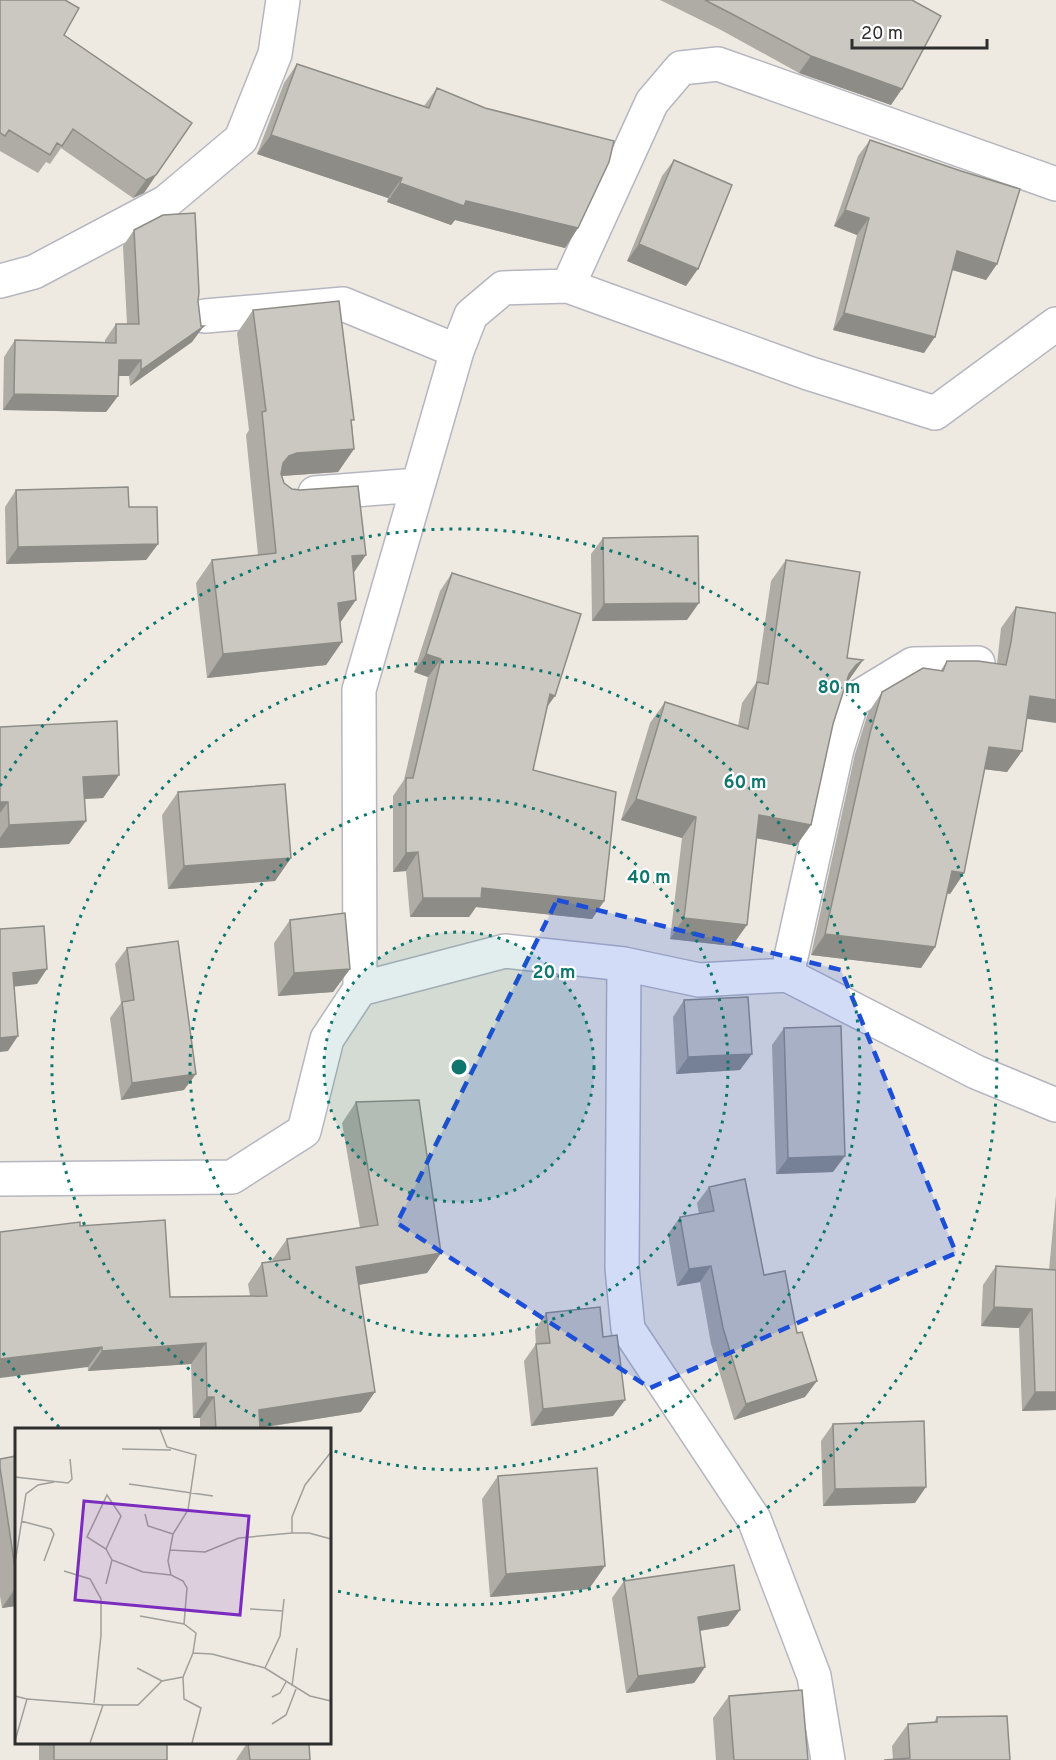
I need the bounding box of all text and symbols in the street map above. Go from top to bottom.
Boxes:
scale bar [852,12,987,50]
text: 20 m [861,23,903,46]
text: 80 m [817,677,861,700]
text: 60 m [723,772,767,795]
text: 40 m [627,867,671,890]
text: 20 m [532,962,576,985]
centre of rings [449,1057,469,1077]
inset map [15,1428,332,1745]

